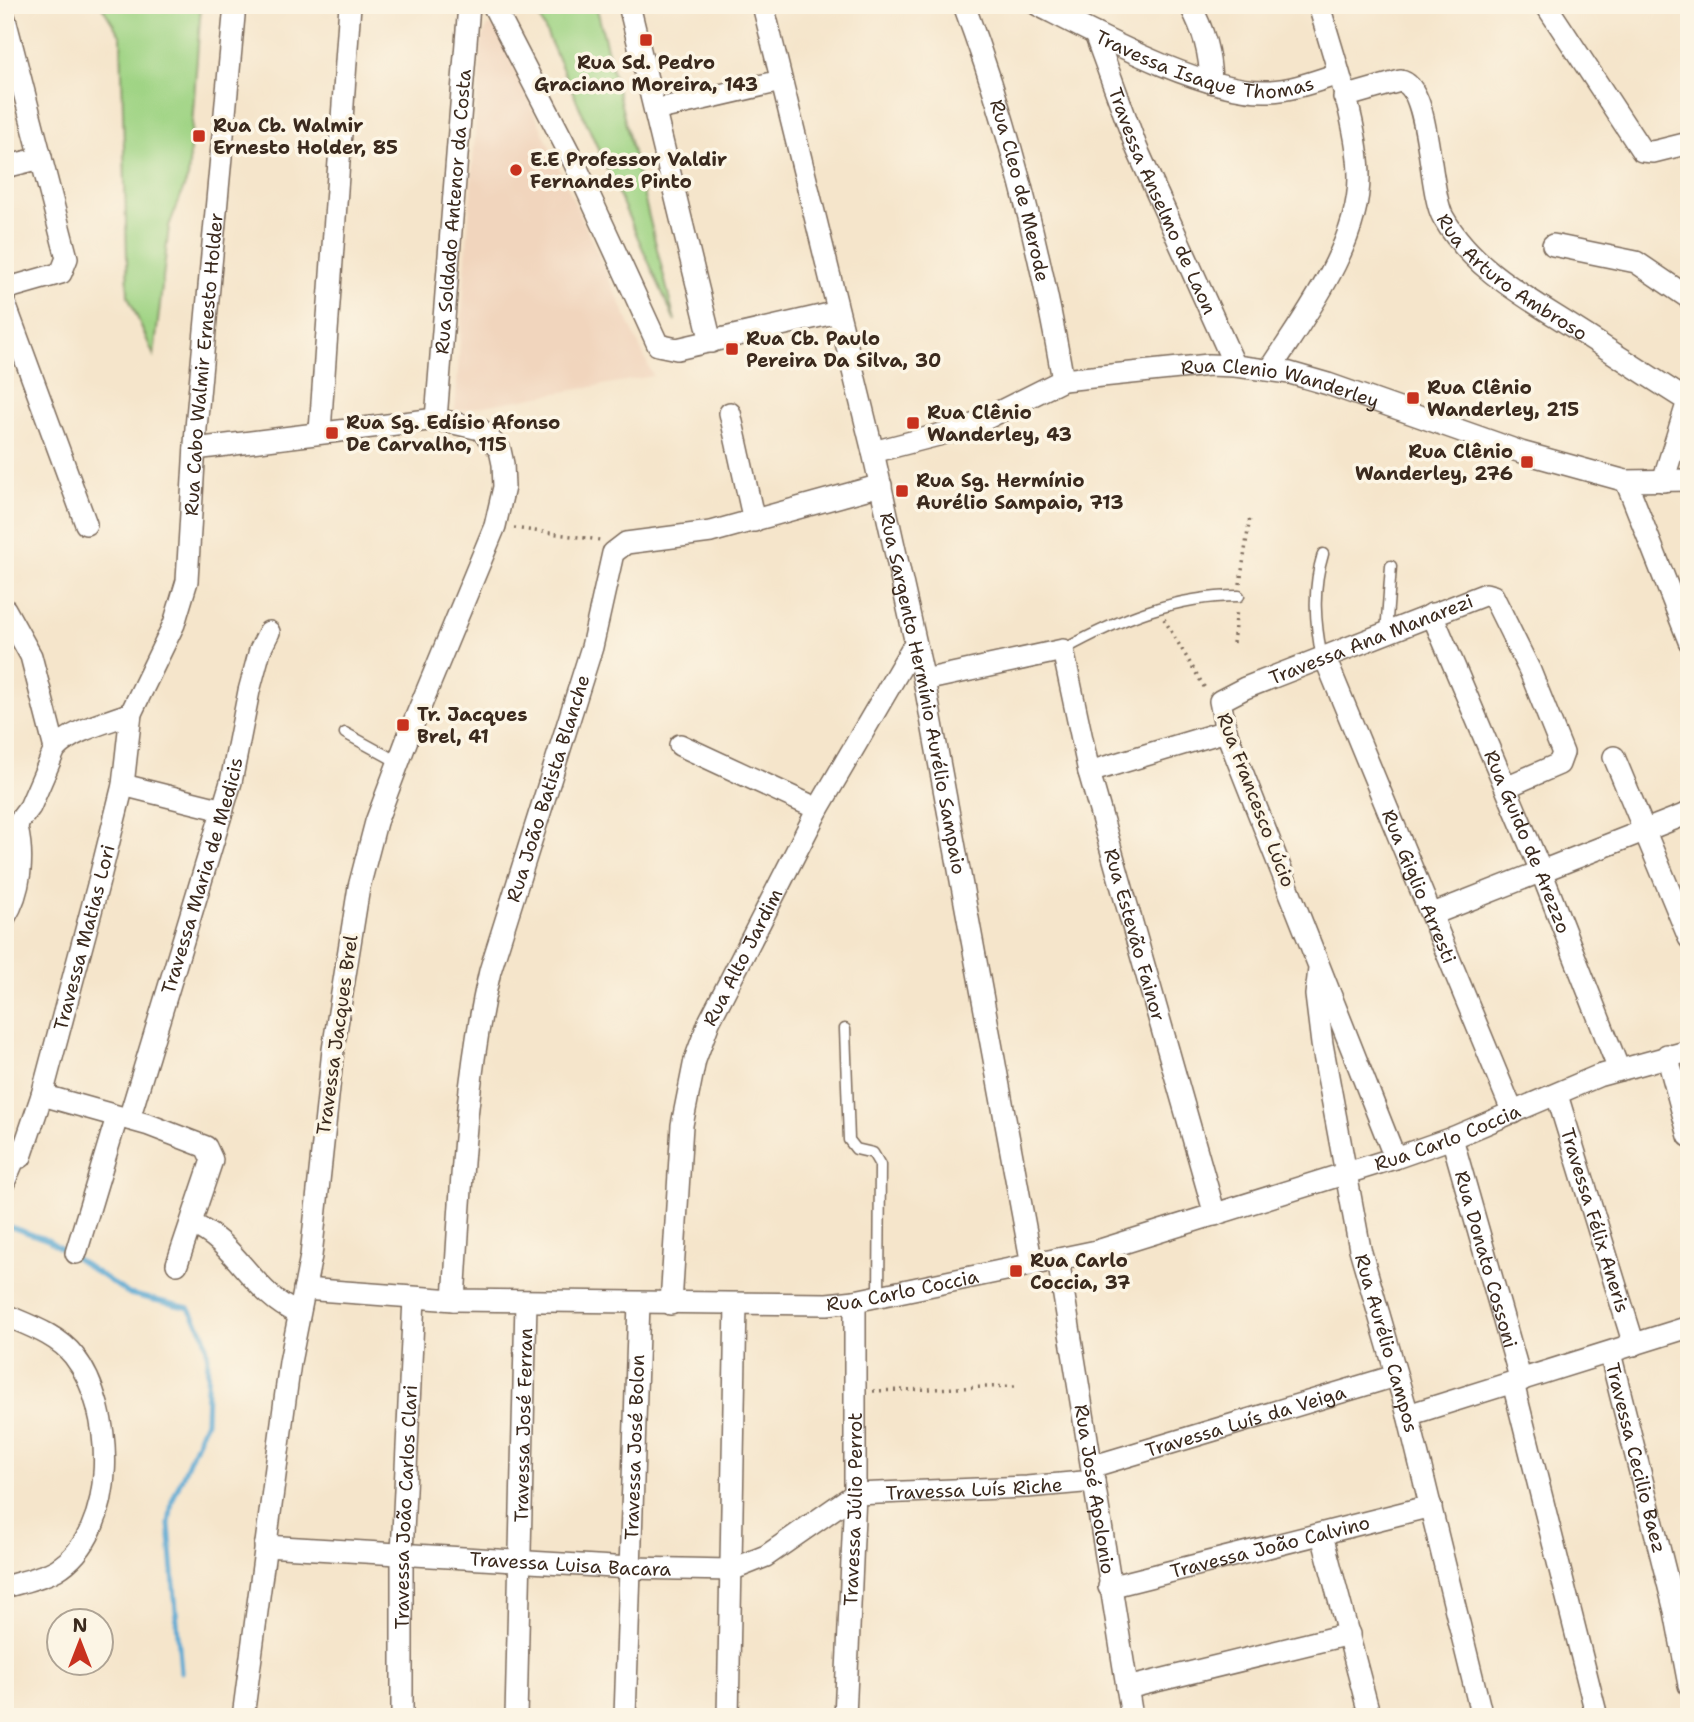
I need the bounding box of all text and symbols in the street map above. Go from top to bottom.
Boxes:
street label: Travessa Isaque Thomas [1091,24,1317,104]
marker: Rua Sd. Pedro Graciano Moreira, 143 [638,32,654,48]
place label: Rua Sd. Pedro Graciano Moreira, 143 [534,50,758,97]
street label: Rua Soldado Antenor da Costa [429,68,476,355]
street label: Travessa Anselmo de Laon [1103,84,1222,318]
street label: Rua Cleo de Merode [984,96,1056,284]
place label: Rua Cb. Walmir Ernesto Holder, 85 [213,113,398,160]
marker: Rua Cb. Walmir Ernesto Holder, 85 [191,128,207,144]
place label: E.E Professor Valdir Fernandes Pinto [530,147,727,194]
marker: E.E Professor Valdir Fernandes Pinto [508,162,524,178]
street label: Rua Arturo Ambroso [1431,209,1592,346]
street label: Rua Cabo Walmir Ernesto Holder [178,212,228,516]
place label: Rua Cb. Paulo Pereira Da Silva, 30 [746,326,941,373]
marker: Rua Cb. Paulo Pereira Da Silva, 30 [724,341,740,357]
street label: Rua Clenio Wanderley [1179,352,1382,414]
place label: Rua Clênio Wanderley, 215 [1427,375,1579,422]
marker: Rua Clênio Wanderley, 215 [1405,390,1421,406]
place label: Rua Clênio Wanderley, 43 [927,400,1072,447]
place label: Rua Sg. Edísio Afonso De Carvalho, 115 [346,410,560,457]
marker: Rua Clênio Wanderley, 43 [905,415,921,431]
marker: Rua Sg. Edísio Afonso De Carvalho, 115 [324,425,340,441]
place label: Rua Clênio Wanderley, 276 [1355,439,1513,486]
marker: Rua Clênio Wanderley, 276 [1519,454,1535,470]
place label: Rua Sg. Hermínio Aurélio Sampaio, 713 [916,468,1124,515]
marker: Rua Sg. Hermínio Aurélio Sampaio, 713 [894,483,910,499]
street label: Rua Sargento Hermínio Aurélio Sampaio [874,510,972,876]
street label: Travessa Ana Manarezi [1265,588,1476,690]
street label: Rua João Batista Blanche [500,671,595,905]
place label: Tr. Jacques Brel, 41 [417,702,527,749]
street label: Rua Francesco Lúcio [1211,709,1301,891]
marker: Tr. Jacques Brel, 41 [395,717,411,733]
street label: Rua Guido de Arezzo [1479,746,1577,937]
street label: Travessa Maria de Medicis [155,755,248,997]
street label: Rua Giglio Arresti [1376,806,1462,967]
street label: Travessa Matias Lori [47,842,120,1033]
street label: Rua Estevão Fainor [1099,845,1172,1024]
street label: Rua Alto Jardim [697,884,788,1030]
street label: Travessa Jacques Brel [311,933,363,1137]
street label: Rua Carlo Coccia [1371,1098,1524,1176]
street label: Travessa Félix Aneris [1555,1125,1636,1316]
street label: Rua Donato Cossoni [1449,1168,1523,1351]
place label: Rua Carlo Coccia, 37 [1030,1248,1130,1295]
street label: Rua Aurélio Campos [1350,1251,1424,1435]
street label: Rua Carlo Coccia [825,1263,981,1317]
marker: Rua Carlo Coccia, 37 [1008,1263,1024,1279]
street label: Travessa José Ferran [508,1328,538,1523]
street label: Travessa José Bolon [618,1354,650,1540]
street label: Travessa Cecilio Baez [1600,1360,1672,1555]
street label: Travessa Luís da Veiga [1142,1379,1349,1462]
street label: Travessa João Carlos Clari [390,1384,422,1629]
street label: Rua José Apolonio [1069,1402,1121,1576]
street label: Travessa Júlio Perrot [837,1412,868,1606]
street label: Travessa Luís Riche [885,1471,1063,1505]
street label: Travessa João Calvino [1168,1509,1372,1584]
street label: Travessa Luisa Bacara [469,1546,672,1581]
north arrow [46,1606,116,1676]
text: N [72,1613,88,1638]

